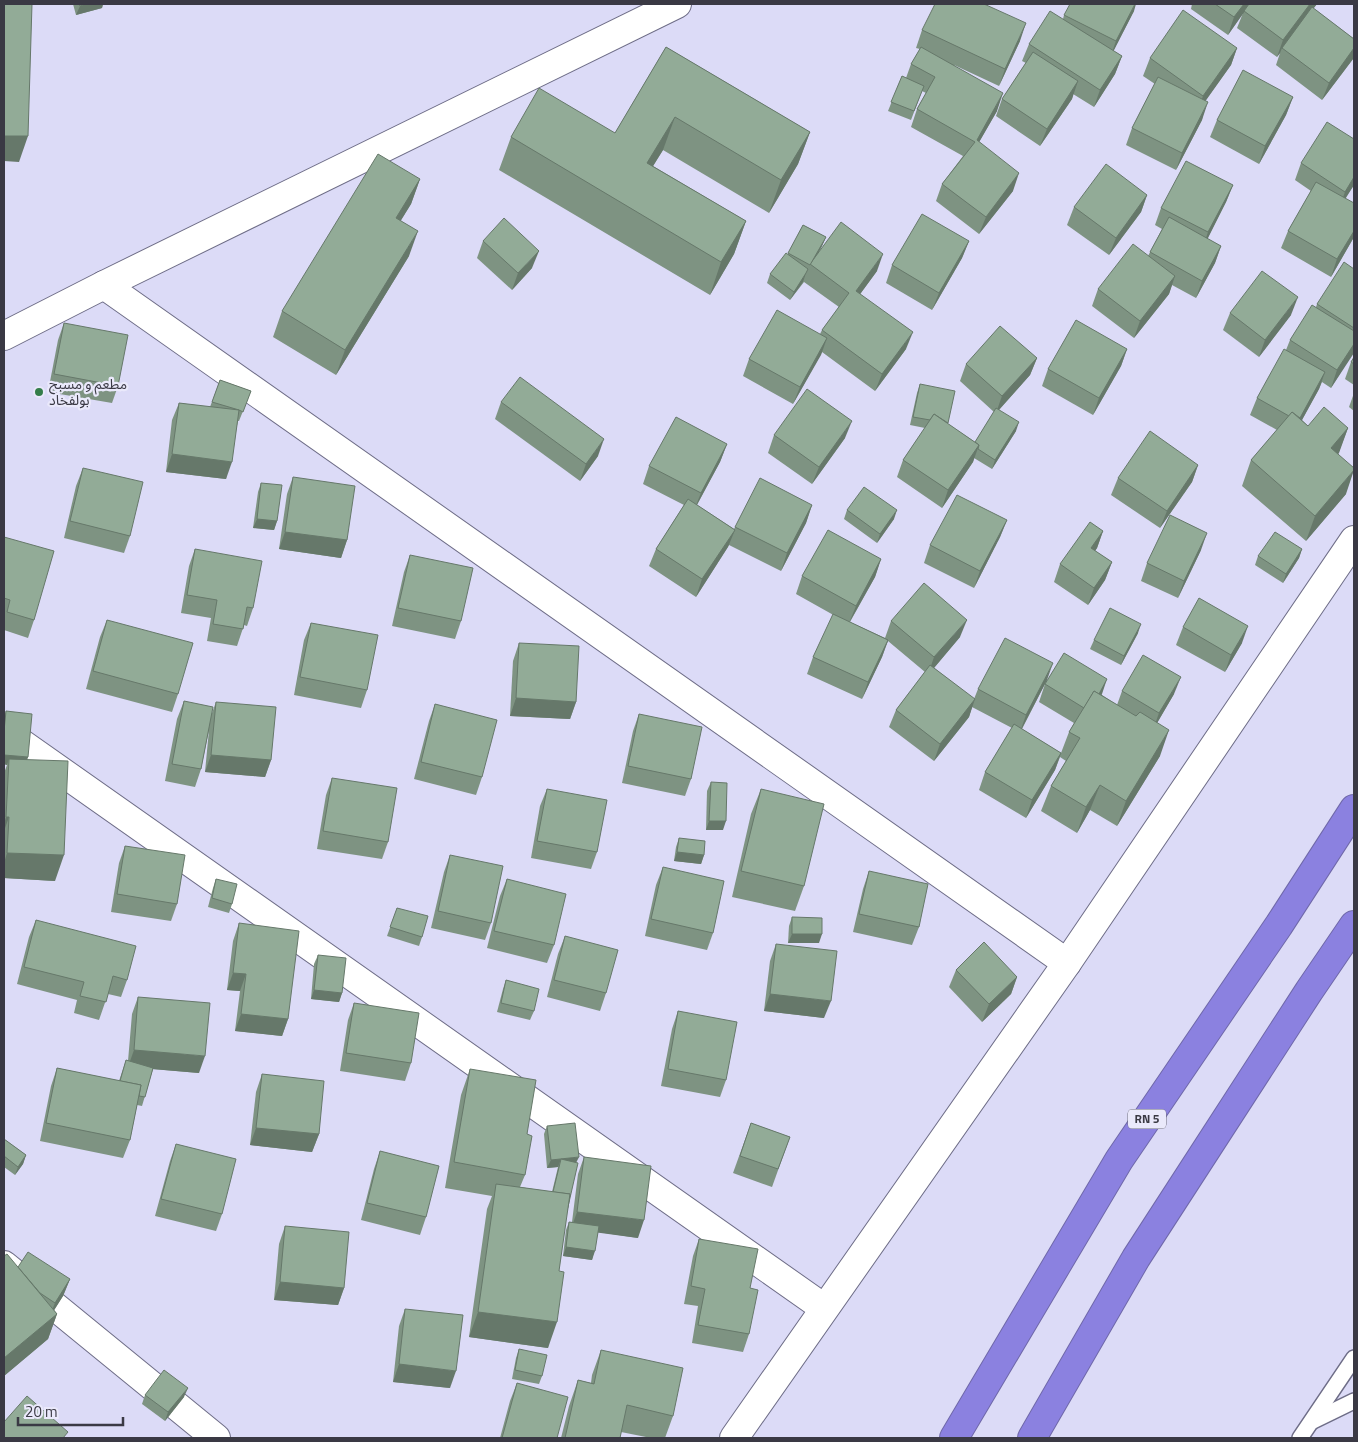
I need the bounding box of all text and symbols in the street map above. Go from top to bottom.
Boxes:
place label: مطعم و مسبح بولفخاد [49,373,127,410]
marker: مطعم و مسبح بولفخاد [33,386,45,398]
road number: RN 5 [1128,1110,1166,1128]
scale bar [18,1394,122,1426]
text: 20 m [25,1400,58,1423]

